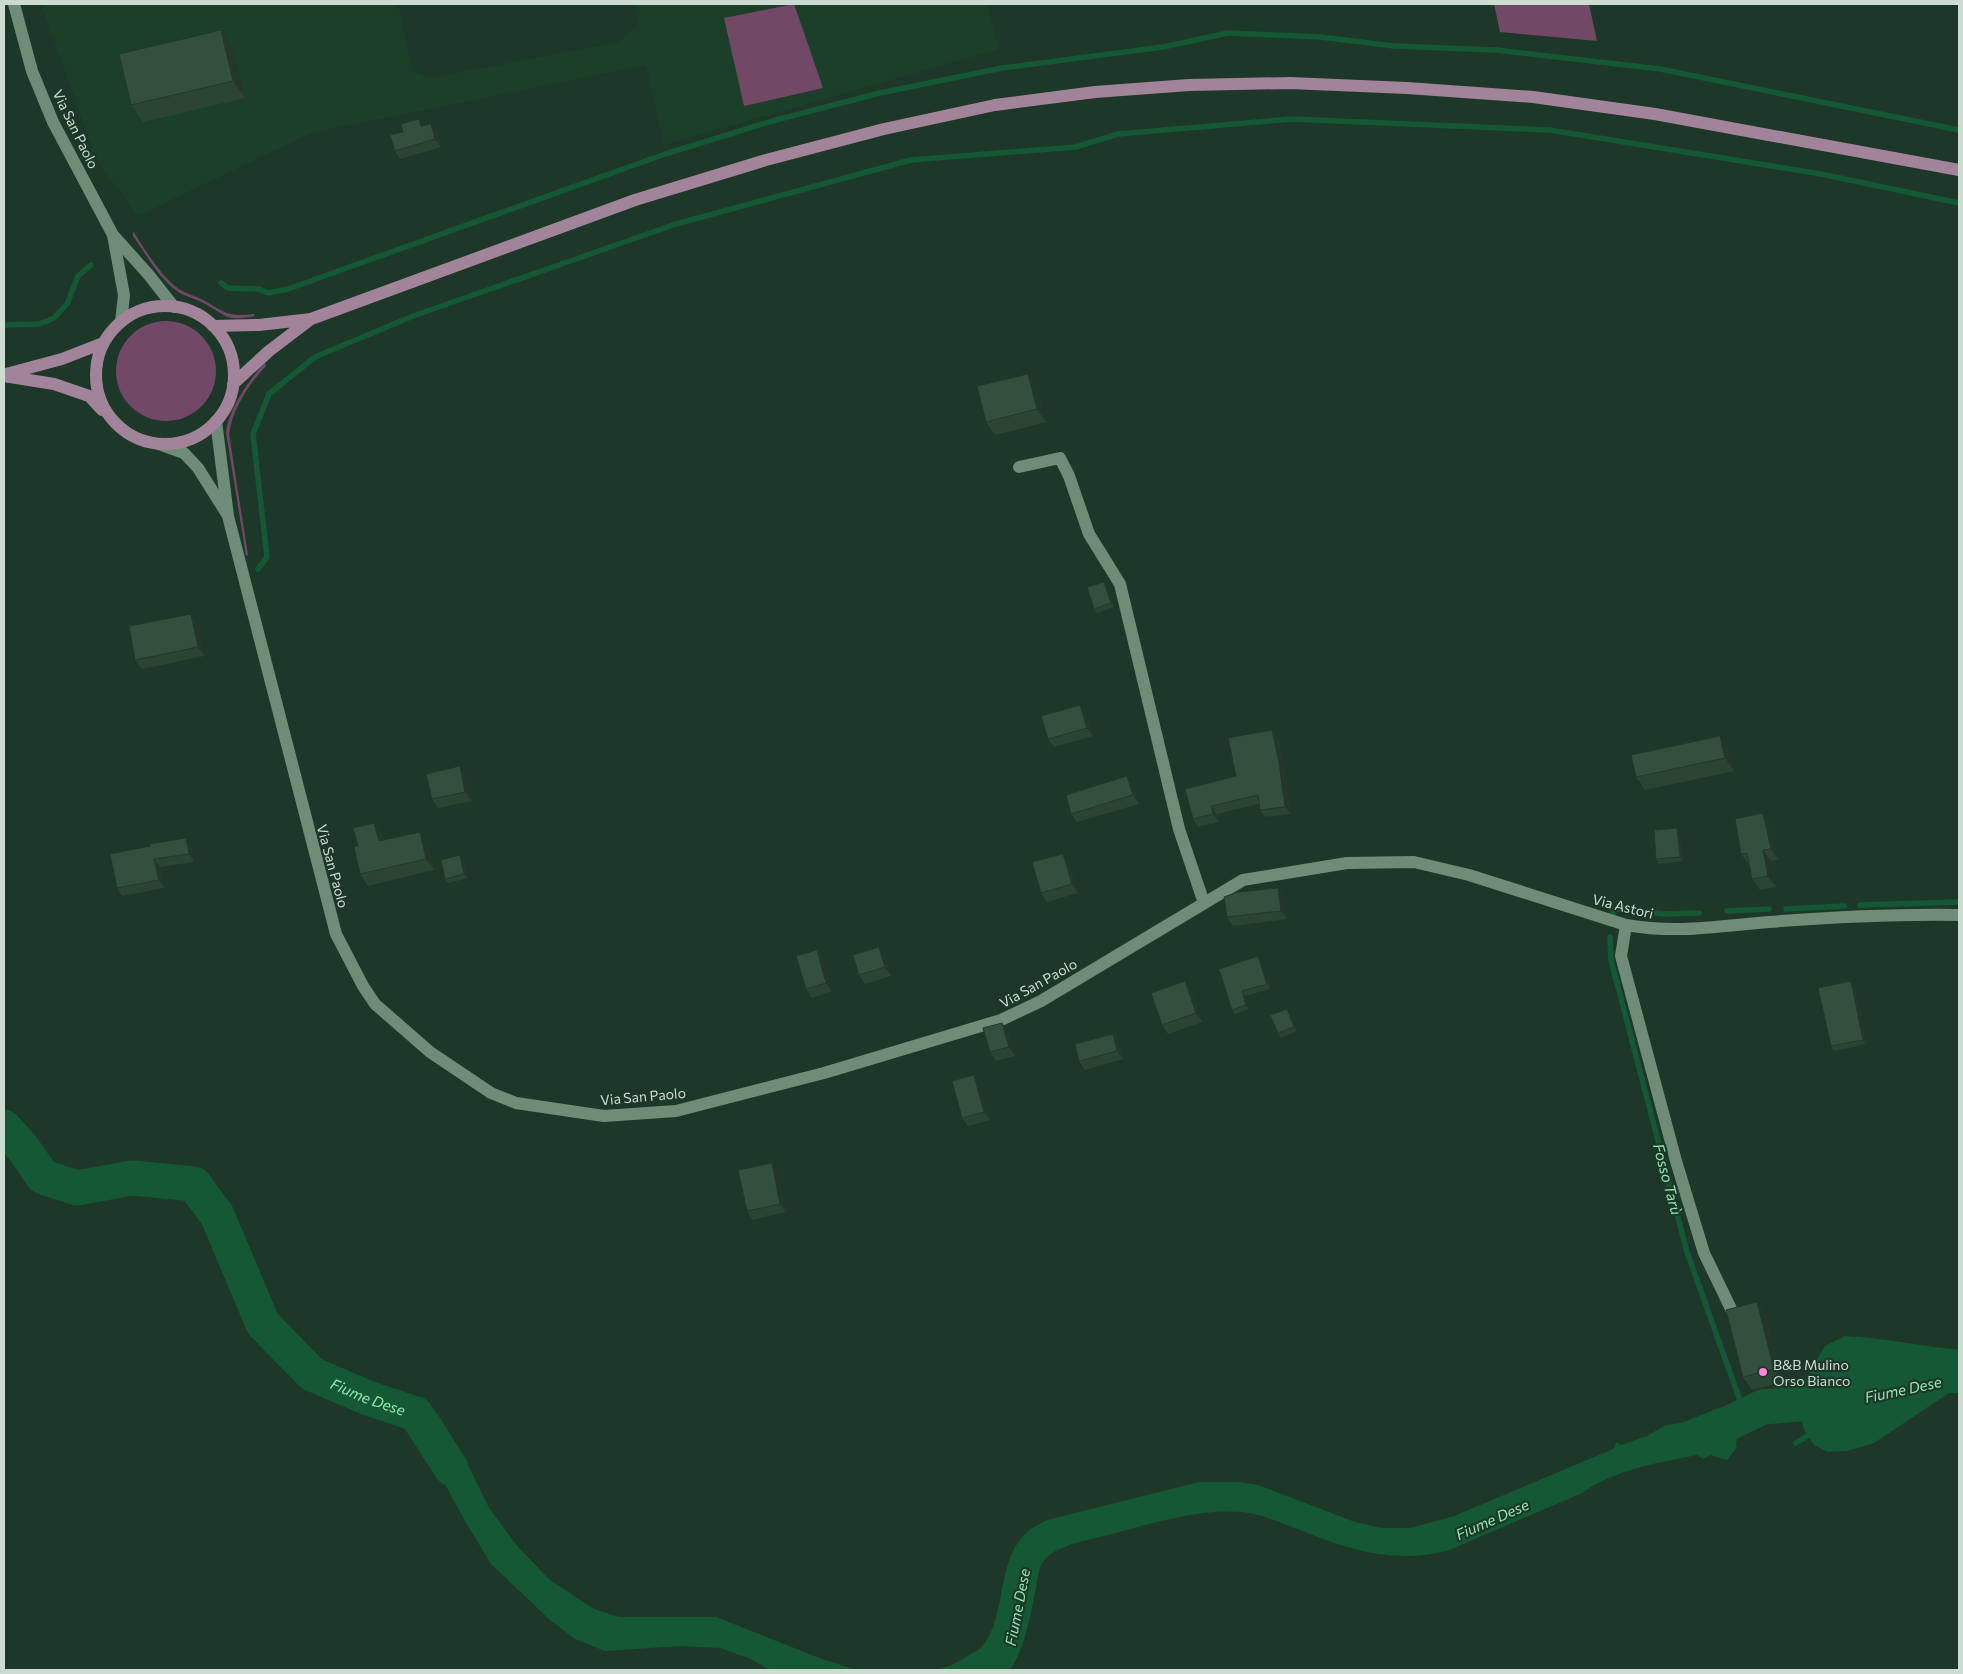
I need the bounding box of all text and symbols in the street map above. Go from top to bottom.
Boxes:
street label: Via San Paolo [50,87,102,171]
street label: Via San Paolo [314,822,352,910]
street label: Via Astori [1591,890,1655,922]
street label: Via San Paolo [996,955,1080,1011]
street label: Via San Paolo [600,1084,686,1108]
water label: Fosso Tarù [1650,1141,1686,1217]
place label: B&B Mulino Orso Bianco [1773,1356,1850,1389]
marker: B&B Mulino Orso Bianco [1757,1366,1769,1378]
water label: Fiume Dese [1863,1372,1943,1406]
water label: Fiume Dese [328,1374,408,1419]
water label: Fiume Dese [1453,1495,1532,1543]
water label: Fiume Dese [1001,1567,1033,1647]

